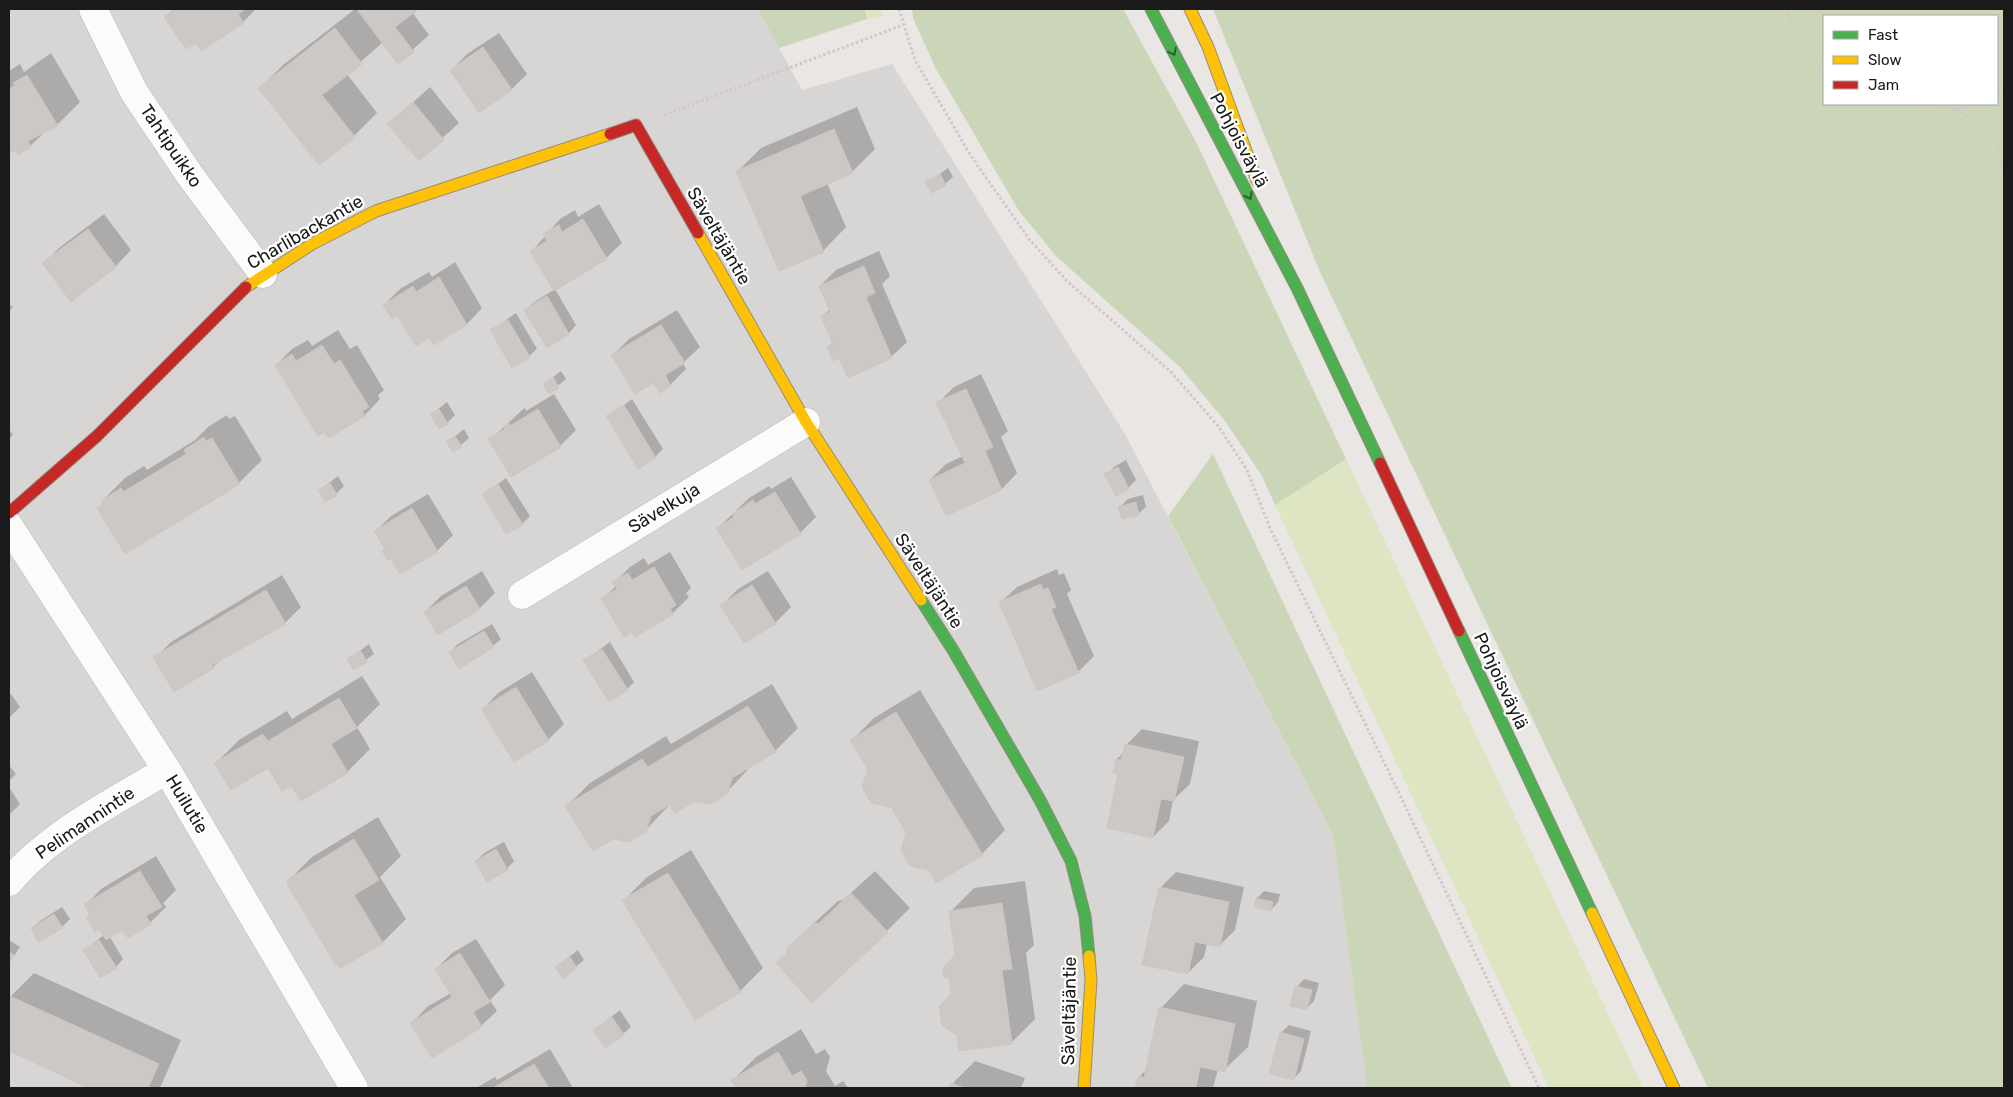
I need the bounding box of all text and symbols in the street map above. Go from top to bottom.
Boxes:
legend [1823,15,1998,105]
text: Fast [1868,26,1898,44]
one-way arrow [1167,47,1177,56]
text: Slow [1868,51,1901,69]
text: Jam [1868,76,1899,94]
street label: Pohjoisväylä [1205,89,1273,191]
street label: Tahtipuikko [135,100,207,192]
street label: Säveltäjäntie [682,183,756,289]
street label: Charlibackantie [243,190,367,274]
one-way arrow [1243,191,1253,200]
street label: Sävelkuja [624,478,704,538]
street label: Säveltäjäntie [890,529,968,633]
street label: Pohjoisväylä [1469,629,1533,733]
street label: Huilutie [161,771,213,837]
street label: Pelimannintie [31,782,139,864]
street label: Säveltäjäntie [1057,956,1081,1066]

